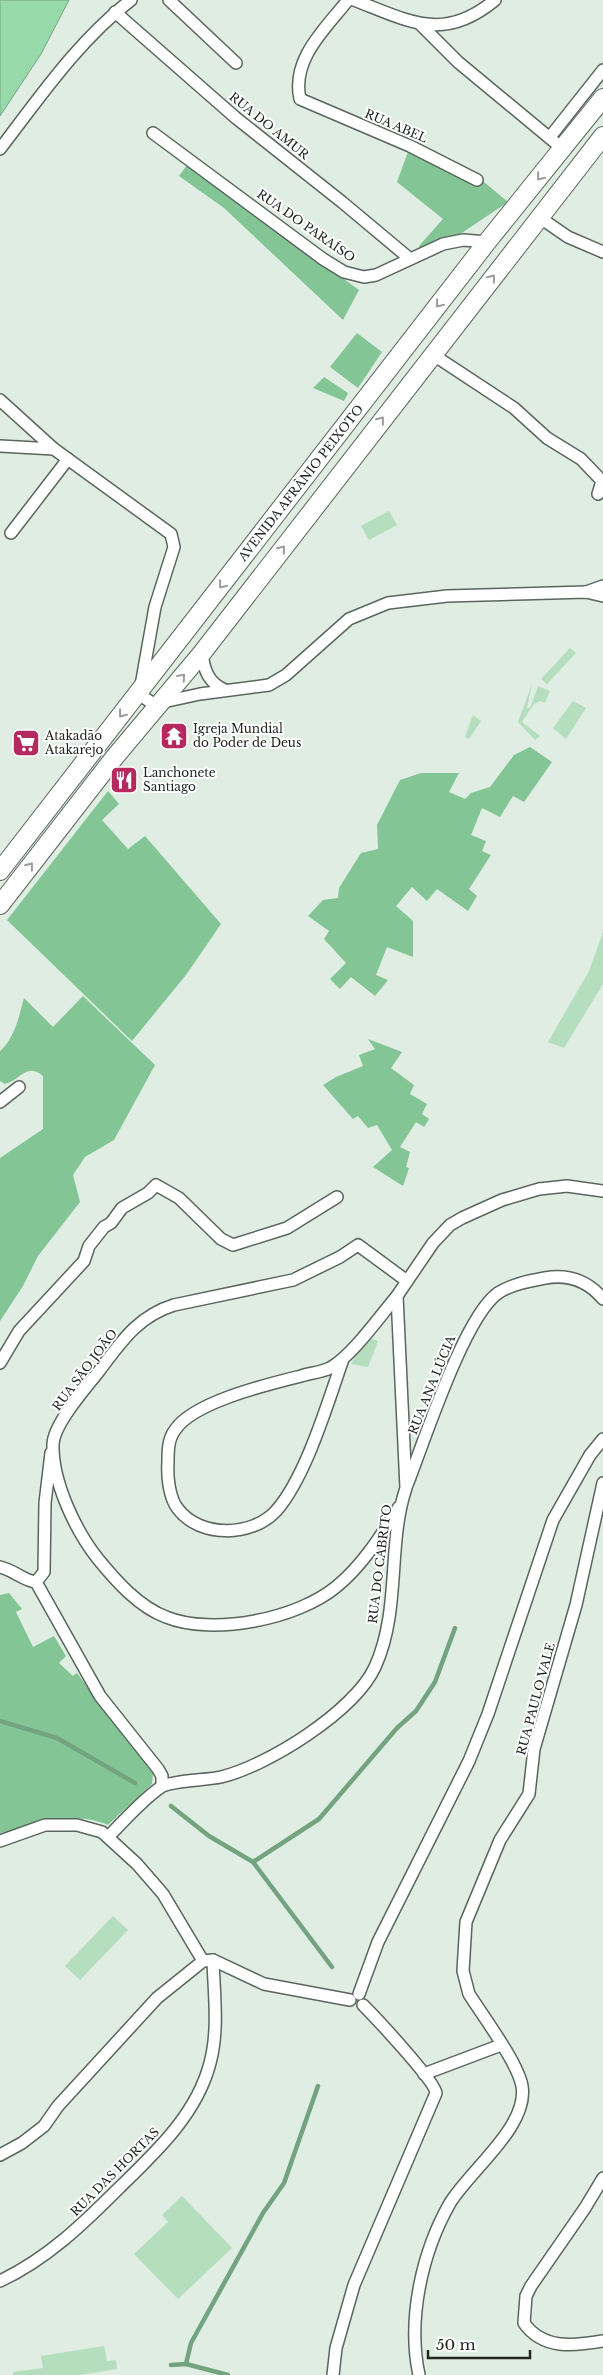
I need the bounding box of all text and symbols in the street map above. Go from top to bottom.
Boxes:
street label: RUA DO AMUR [226,89,313,163]
street label: RUA ABEL [363,106,430,146]
one-way arrow [538,171,546,180]
street label: RUA DO PARAÍSO [254,185,359,265]
one-way arrow [486,275,494,284]
one-way arrow [436,298,445,308]
street label: AVENIDA AFRÂNIO PEIXOTO [234,401,366,565]
one-way arrow [376,417,384,426]
one-way arrow [277,546,285,555]
one-way arrow [219,579,228,589]
one-way arrow [176,674,185,683]
one-way arrow [119,708,128,717]
temple icon: Igreja Mundial do Poder de Deus [159,721,189,751]
place label: Igreja Mundial do Poder de Deus [193,721,301,750]
supermarket icon: Atakadão Atakarejo [11,728,41,758]
place label: Atakadão Atakarejo [44,728,104,757]
restaurant icon: Lanchonete Santiago [109,765,139,795]
place label: Lanchonete Santiago [143,765,216,794]
one-way arrow [24,862,33,872]
street label: RUA SÃO JOÃO [49,1326,120,1414]
street label: RUA ANA LÚCIA [404,1332,459,1437]
street label: RUA DO CABRITO [365,1503,394,1624]
street label: RUA PAULO VALE [513,1641,558,1757]
street label: RUA DAS HORTAS [67,2124,162,2219]
scale bar [428,2328,530,2360]
text: 50 m [436,2335,476,2354]

